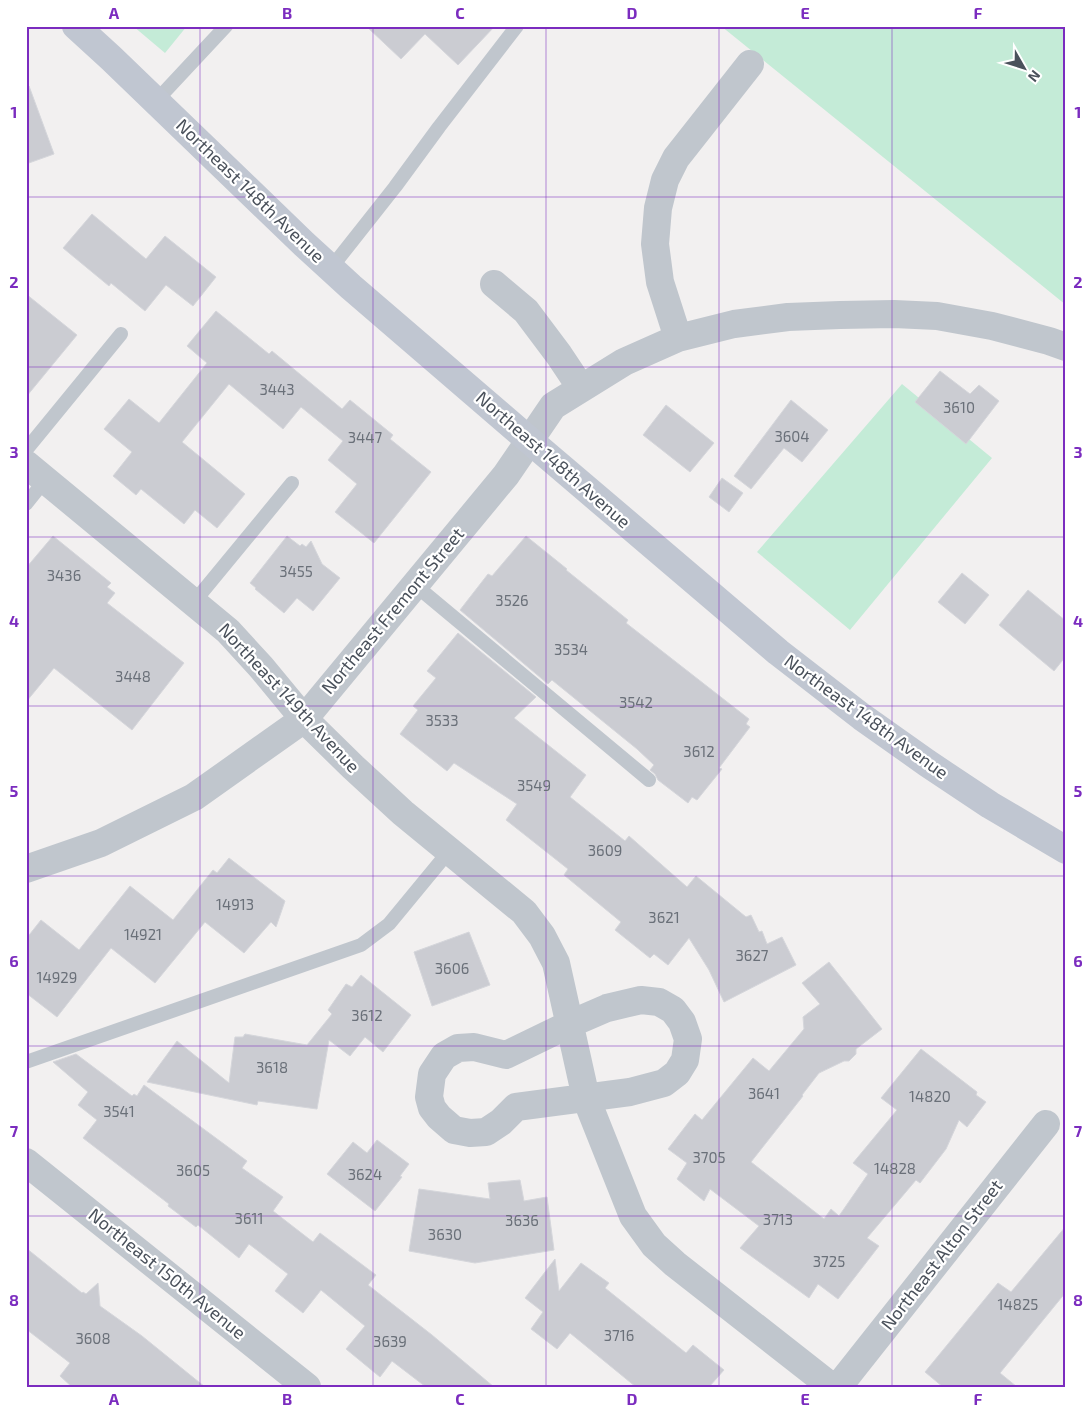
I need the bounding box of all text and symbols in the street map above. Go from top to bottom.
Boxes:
text: A [109,3,120,22]
text: B [282,3,292,22]
text: C [455,3,465,22]
text: D [627,3,638,22]
text: E [800,3,810,22]
text: F [974,3,983,22]
north arrow [1000,42,1050,92]
text: N [1025,67,1044,86]
text: 1 [11,102,17,121]
text: 1 [1075,102,1081,121]
street label: Northeast 148th Avenue [172,114,329,267]
text: 2 [9,272,19,291]
text: 2 [1073,272,1083,291]
house number: 3443 [259,380,295,398]
street label: Northeast 148th Avenue [472,386,635,532]
house number: 3610 [943,398,975,416]
house number: 3604 [774,427,810,445]
house number: 3447 [348,428,383,446]
text: 3 [9,442,19,461]
text: 3 [1073,442,1083,461]
street label: Northeast Fremont Street [316,523,468,698]
house number: 3455 [279,562,313,580]
house number: 3436 [47,566,81,584]
house number: 3526 [495,591,529,609]
text: 4 [9,611,19,630]
text: 4 [1073,611,1083,630]
street label: Northeast 149th Avenue [215,618,365,777]
house number: 3534 [554,640,588,658]
street label: Northeast 148th Avenue [780,649,953,783]
house number: 3448 [115,667,151,685]
house number: 3542 [619,693,653,711]
house number: 3533 [425,711,459,729]
house number: 3612 [683,742,715,760]
house number: 3549 [517,776,551,794]
text: 5 [10,781,19,800]
text: 5 [1074,781,1083,800]
house number: 3609 [588,841,622,859]
house number: 14913 [216,895,254,913]
house number: 3621 [648,908,680,926]
house number: 14921 [124,925,162,943]
house number: 3627 [735,946,769,964]
text: 6 [9,951,19,970]
text: 6 [1073,951,1083,970]
house number: 3606 [435,959,469,977]
house number: 14929 [37,968,77,986]
house number: 3612 [351,1006,383,1024]
house number: 3618 [256,1058,288,1076]
house number: 3641 [748,1084,780,1102]
house number: 14820 [909,1087,951,1105]
house number: 3541 [103,1102,135,1120]
text: 7 [10,1121,19,1140]
text: 7 [1074,1121,1083,1140]
house number: 3705 [692,1148,726,1166]
house number: 14828 [874,1159,916,1177]
house number: 3605 [176,1161,210,1179]
house number: 3624 [348,1165,382,1183]
street label: Northeast Alton Street [876,1175,1007,1334]
street label: Northeast 150th Avenue [85,1203,251,1343]
house number: 3611 [235,1209,263,1227]
house number: 3713 [763,1210,793,1228]
house number: 3636 [505,1211,539,1229]
house number: 3630 [428,1225,462,1243]
house number: 3725 [813,1252,845,1270]
text: 8 [9,1290,19,1309]
text: 8 [1073,1290,1083,1309]
house number: 14825 [998,1295,1038,1313]
house number: 3716 [604,1326,634,1344]
house number: 3608 [75,1329,111,1347]
house number: 3639 [373,1332,407,1350]
text: A [109,1389,120,1408]
text: B [282,1389,292,1408]
text: C [455,1389,465,1408]
text: D [627,1389,638,1408]
text: E [800,1389,810,1408]
text: F [974,1389,983,1408]

